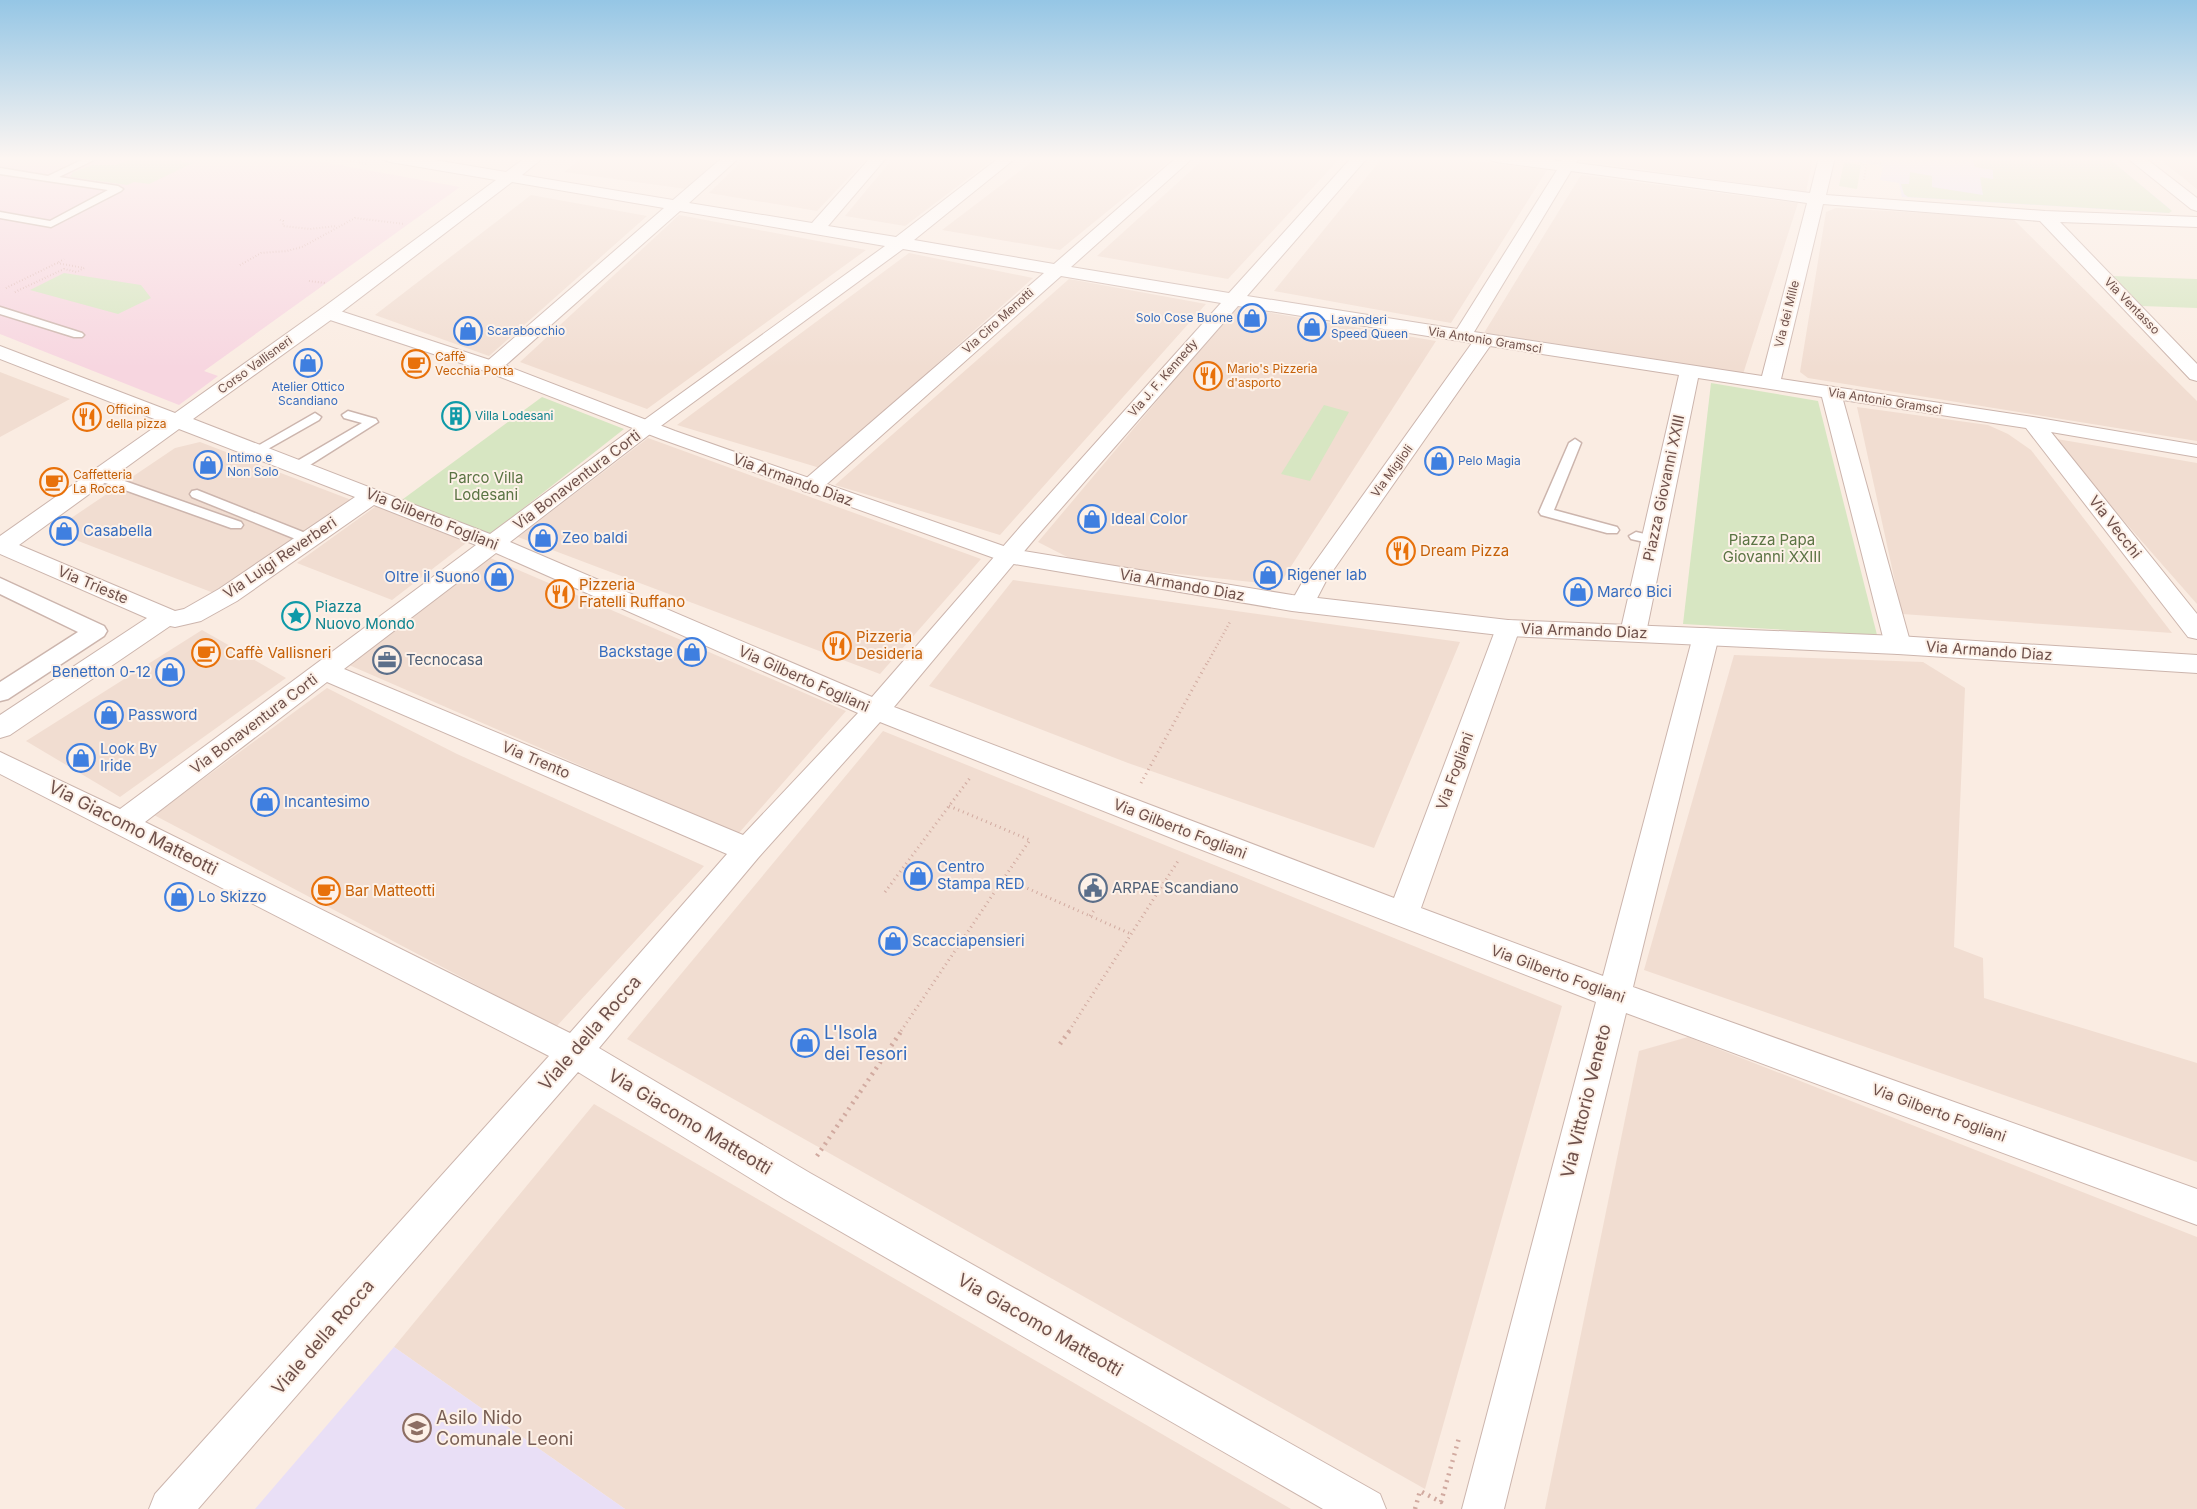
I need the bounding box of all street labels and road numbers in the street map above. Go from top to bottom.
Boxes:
street label: Via Ventasso [2101,274,2163,337]
street label: Via dei Mille [1771,279,1802,349]
street label: Via Ciro Menotti [959,285,1036,356]
street label: Via Antonio Gramsci [1427,323,1543,356]
street label: Corso Vallisneri [214,332,295,397]
street label: Via J. F. Kennedy [1125,336,1201,420]
street label: Via Antonio Gramsci [1827,384,1943,417]
street label: Piazza Giovanni XXIII [1639,413,1688,563]
street label: Via Bonaventura Corti [509,425,644,534]
street label: Via Miglioli [1368,441,1416,500]
street label: Via Armando Diaz [730,449,856,510]
street label: Via Gilberto Fogliani [363,483,501,554]
street label: Via Vecchi [2085,491,2146,562]
street label: Via Luigi Reverberi [219,513,340,603]
street label: Via Trieste [55,561,131,608]
street label: Via Armando Diaz [1118,564,1246,605]
street label: Via Armando Diaz [1520,619,1648,642]
street label: Via Armando Diaz [1925,637,2053,664]
street label: Via Gilberto Fogliani [736,641,873,716]
street label: Via Bonaventura Corti [186,669,321,778]
street label: Via Fogliani [1432,729,1477,812]
street label: Via Trento [499,737,573,782]
street label: Via Giacomo Matteotti [45,776,221,879]
street label: Via Gilberto Fogliani [1111,794,1250,863]
street label: Via Gilberto Fogliani [1488,940,1628,1007]
street label: Viale della Rocca [534,971,645,1094]
street label: Via Vittorio Veneto [1556,1022,1615,1180]
street label: Via Giacomo Matteotti [605,1064,776,1179]
street label: Via Gilberto Fogliani [1869,1079,2009,1146]
street label: Via Giacomo Matteotti [954,1269,1127,1380]
street label: Viale della Rocca [267,1275,378,1398]

